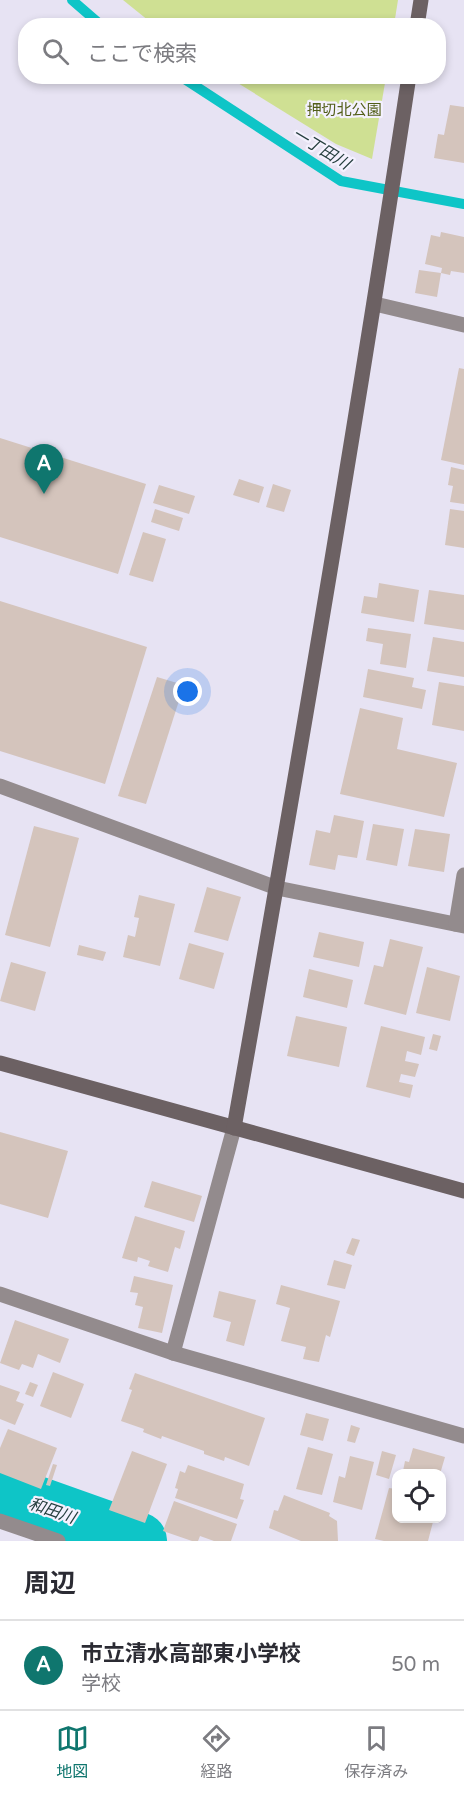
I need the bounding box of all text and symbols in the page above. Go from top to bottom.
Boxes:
search box [18,18,446,84]
icon: search [39,35,72,68]
text: ここで検索 [87,41,197,67]
park label: 押切北公園 [306,101,382,119]
water label: 一丁田川 [288,124,355,175]
pin: A [24,444,63,494]
your location [173,677,202,706]
map controls [392,1469,446,1523]
button: locate [392,1469,446,1523]
water label: 和田川 [26,1494,80,1529]
text: 周辺 [24,1568,76,1599]
text: 市立清水高部東小学校 [81,1641,301,1667]
text: A [36,1653,51,1677]
text: 50 m [391,1653,440,1677]
text: 学校 [81,1672,121,1696]
tab: 地図 [56,1722,89,1782]
tab: 経路 [200,1722,233,1782]
tab: 保存済み [344,1722,408,1782]

